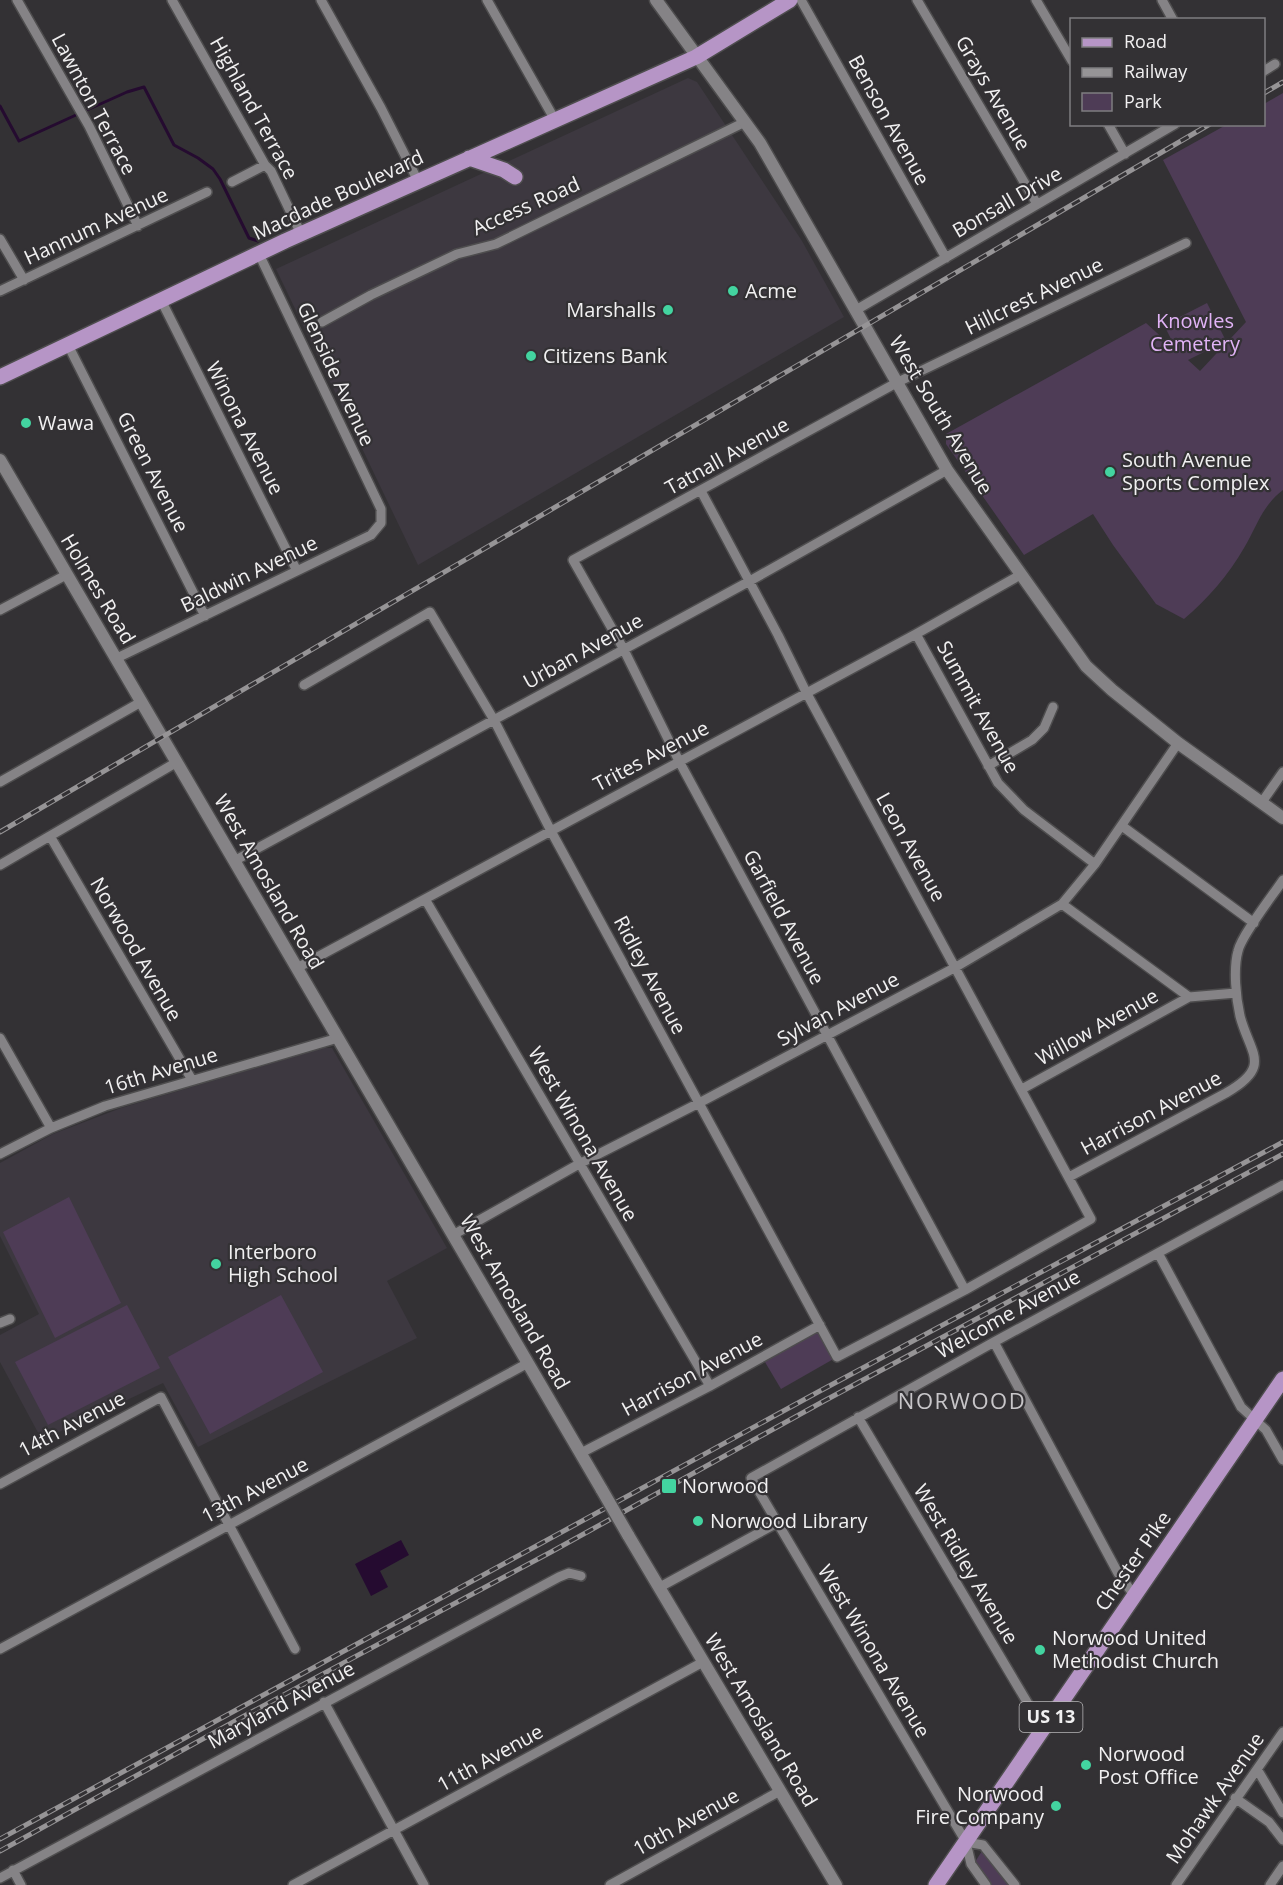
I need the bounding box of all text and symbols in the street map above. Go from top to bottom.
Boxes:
legend [1070,18,1265,126]
street label: Lawnton Terrace [46,28,143,179]
text: Road [1124,29,1167,53]
street label: Grays Avenue [950,30,1037,155]
street label: Highland Terrace [204,32,305,184]
street label: Benson Avenue [842,50,936,190]
text: Railway [1124,59,1188,83]
text: Park [1124,89,1162,113]
street label: Macdade Boulevard [248,143,428,246]
street label: Bonsall Drive [947,159,1066,244]
street label: Access Road [468,170,584,241]
street label: Hannum Avenue [19,180,172,271]
street label: Hillcrest Avenue [960,250,1107,341]
place label: Acme [745,277,797,304]
marker: Acme [726,284,740,298]
place label: Marshalls [566,296,656,323]
street label: Glenside Avenue [291,297,382,450]
marker: Marshalls [661,303,675,317]
park label: Knowles Cemetery [1150,307,1241,357]
street label: West South Avenue [883,330,1000,499]
place label: Citizens Bank [543,342,668,369]
marker: Citizens Bank [524,349,538,363]
street label: Winona Avenue [200,357,291,499]
street label: Green Avenue [111,407,195,537]
place label: Wawa [38,409,94,436]
street label: Tatnall Avenue [660,410,793,501]
marker: Wawa [19,416,33,430]
place label: South Avenue Sports Complex [1122,446,1270,496]
marker: South Avenue Sports Complex [1103,465,1117,479]
street label: Holmes Road [55,529,142,649]
street label: Baldwin Avenue [176,529,322,618]
street label: Urban Avenue [518,606,648,695]
street label: Summit Avenue [931,636,1026,778]
street label: Trites Avenue [588,714,713,797]
street label: Leon Avenue [870,787,953,906]
street label: West Amosland Road [208,789,331,974]
street label: Garfield Avenue [738,845,831,989]
street label: Norwood Avenue [84,872,189,1026]
street label: Ridley Avenue [608,911,693,1039]
street label: Sylvan Avenue [772,965,903,1052]
street label: Willow Avenue [1031,982,1163,1071]
street label: 16th Avenue [101,1040,221,1101]
street label: West Winona Avenue [522,1041,645,1226]
street label: Harrison Avenue [1076,1064,1226,1161]
street label: West Amosland Road [454,1209,577,1394]
place label: Interboro High School [228,1238,338,1288]
marker: Interboro High School [209,1257,223,1271]
street label: Welcome Avenue [931,1263,1085,1364]
street label: Harrison Avenue [617,1325,767,1422]
street label: 14th Avenue [14,1384,130,1463]
district label: NORWOOD [898,1385,1026,1415]
street label: 13th Avenue [197,1450,313,1529]
place label: Norwood [682,1472,769,1499]
marker: Norwood [660,1477,678,1495]
street label: West Ridley Avenue [908,1479,1025,1649]
street label: Chester Pike [1088,1505,1177,1616]
place label: Norwood Library [710,1507,868,1534]
marker: Norwood Library [691,1514,705,1528]
street label: West Winona Avenue [812,1559,937,1742]
place label: Norwood United Methodist Church [1052,1624,1219,1674]
street label: West Amosland Road [699,1628,824,1812]
marker: Norwood United Methodist Church [1033,1643,1047,1657]
street label: Maryland Avenue [203,1654,359,1755]
road number: US 13 [1020,1702,1082,1732]
street label: 11th Avenue [432,1717,548,1798]
street label: Mohawk Avenue [1159,1727,1270,1869]
place label: Norwood Post Office [1098,1740,1199,1790]
marker: Norwood Post Office [1079,1758,1093,1772]
place label: Norwood Fire Company [915,1780,1045,1830]
street label: 10th Avenue [628,1781,744,1862]
marker: Norwood Fire Company [1049,1799,1063,1813]

